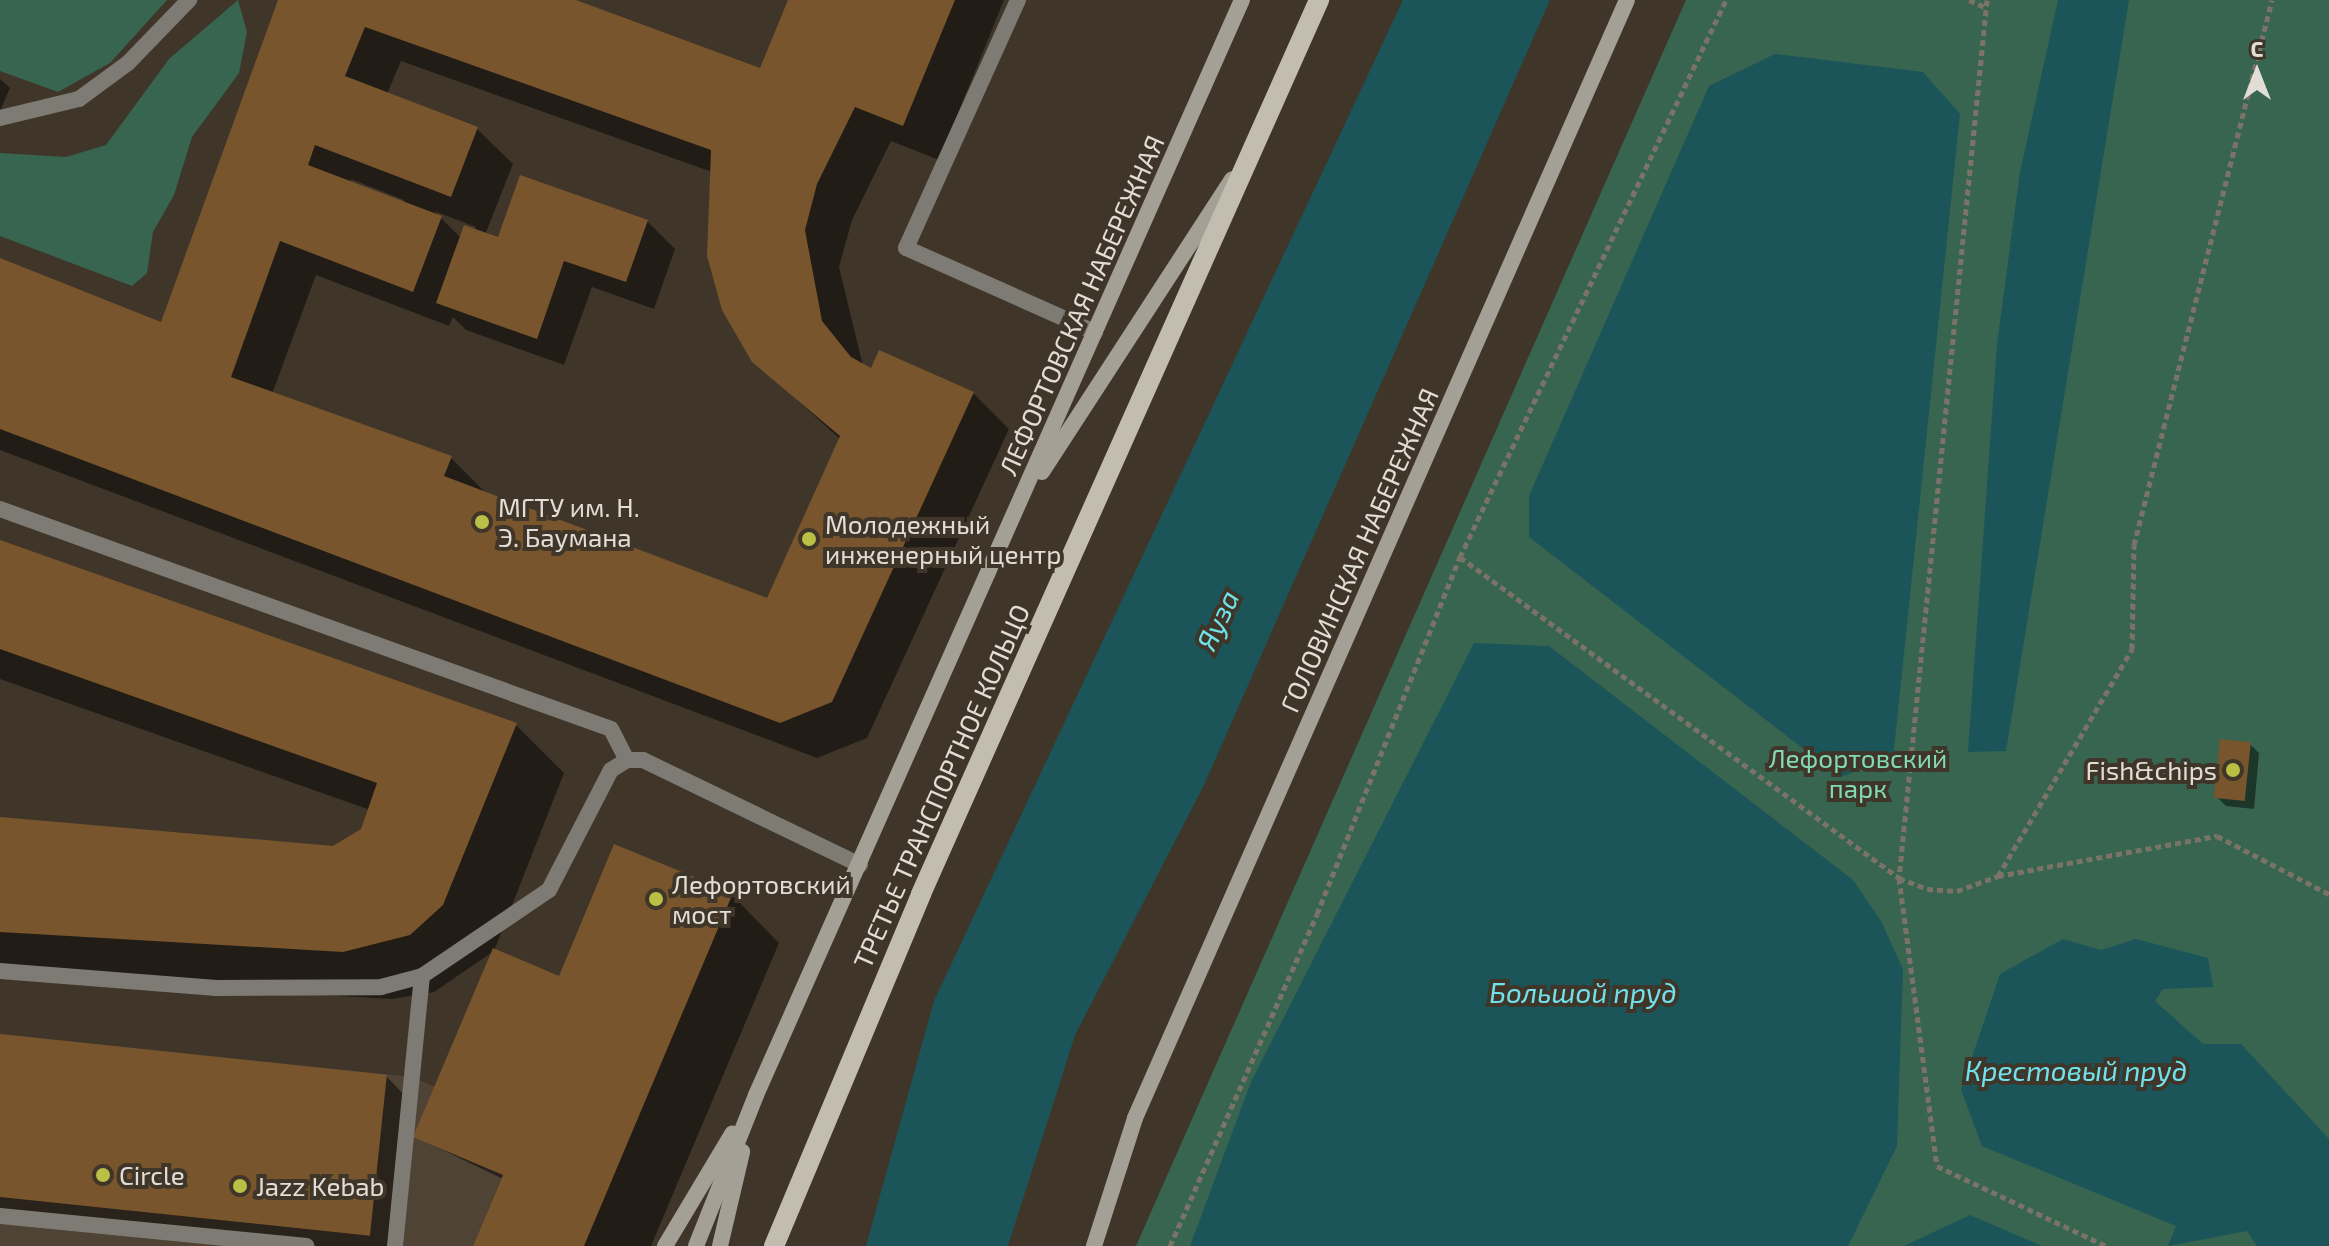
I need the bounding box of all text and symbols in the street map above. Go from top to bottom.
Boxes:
north arrow [2217,32,2297,112]
text: С [2251,35,2263,61]
street label: ЛЕФОРТОВСКАЯ НАБЕРЕЖНАЯ [992,130,1170,480]
street label: ГОЛОВИНСКАЯ НАБЕРЕЖНАЯ [1273,383,1445,717]
place label: МГТУ им. Н. Э. Баумана [498,491,640,552]
place label: Молодежный инженерный центр [825,508,1062,570]
marker: МГТУ им. Н. Э. Баумана [473,513,491,531]
marker: Молодежный инженерный центр [800,530,818,548]
water label: Яуза [1189,585,1245,655]
street label: ТРЕТЬЕ ТРАНСПОРТНОЕ КОЛЬЦО [846,599,1036,973]
park label: Лефортовский парк [1769,742,1947,804]
place label: Fish&chips [2086,754,2217,786]
marker: Fish&chips [2224,761,2242,779]
place label: Лефортовский мост [672,868,851,930]
marker: Лефортовский мост [647,890,665,908]
water label: Большой пруд [1489,975,1677,1009]
water label: Крестовый пруд [1965,1053,2187,1087]
place label: Circle [119,1159,185,1191]
marker: Circle [94,1166,112,1184]
place label: Jazz Kebab [256,1170,384,1202]
marker: Jazz Kebab [231,1177,249,1195]

